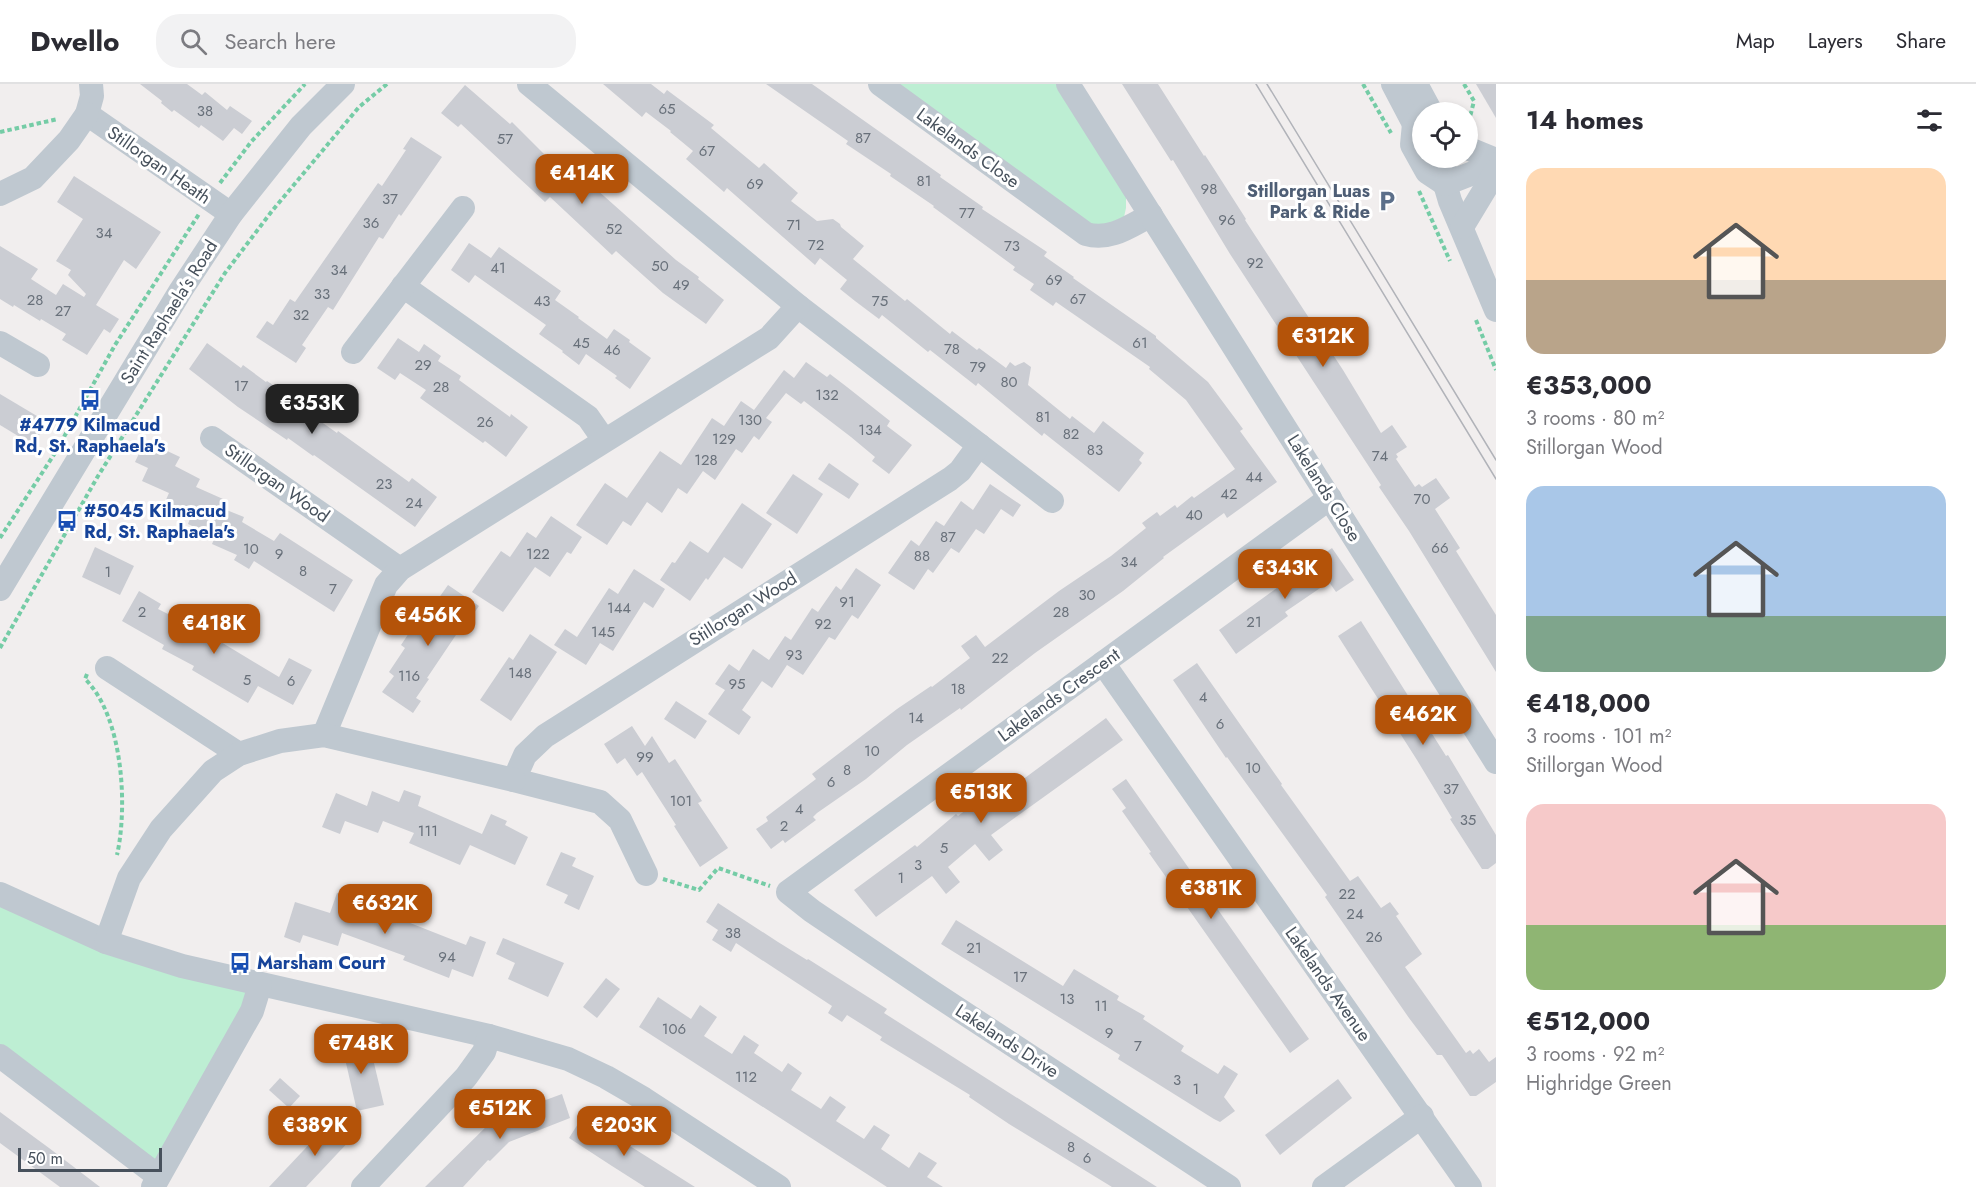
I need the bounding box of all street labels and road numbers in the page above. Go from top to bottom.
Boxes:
street label: Lakelands Close [911,102,1025,194]
street label: Stillorgan Heath [102,120,216,210]
street label: Saint Raphaela’s Road [114,235,224,389]
street label: Lakelands Close [1281,430,1367,546]
street label: Stillorgan Wood [219,437,335,529]
street label: Stillorgan Wood [684,565,802,653]
street label: Lakelands Crescent [993,641,1126,748]
street label: Lakelands Avenue [1279,921,1377,1047]
street label: Lakelands Drive [950,998,1064,1084]

